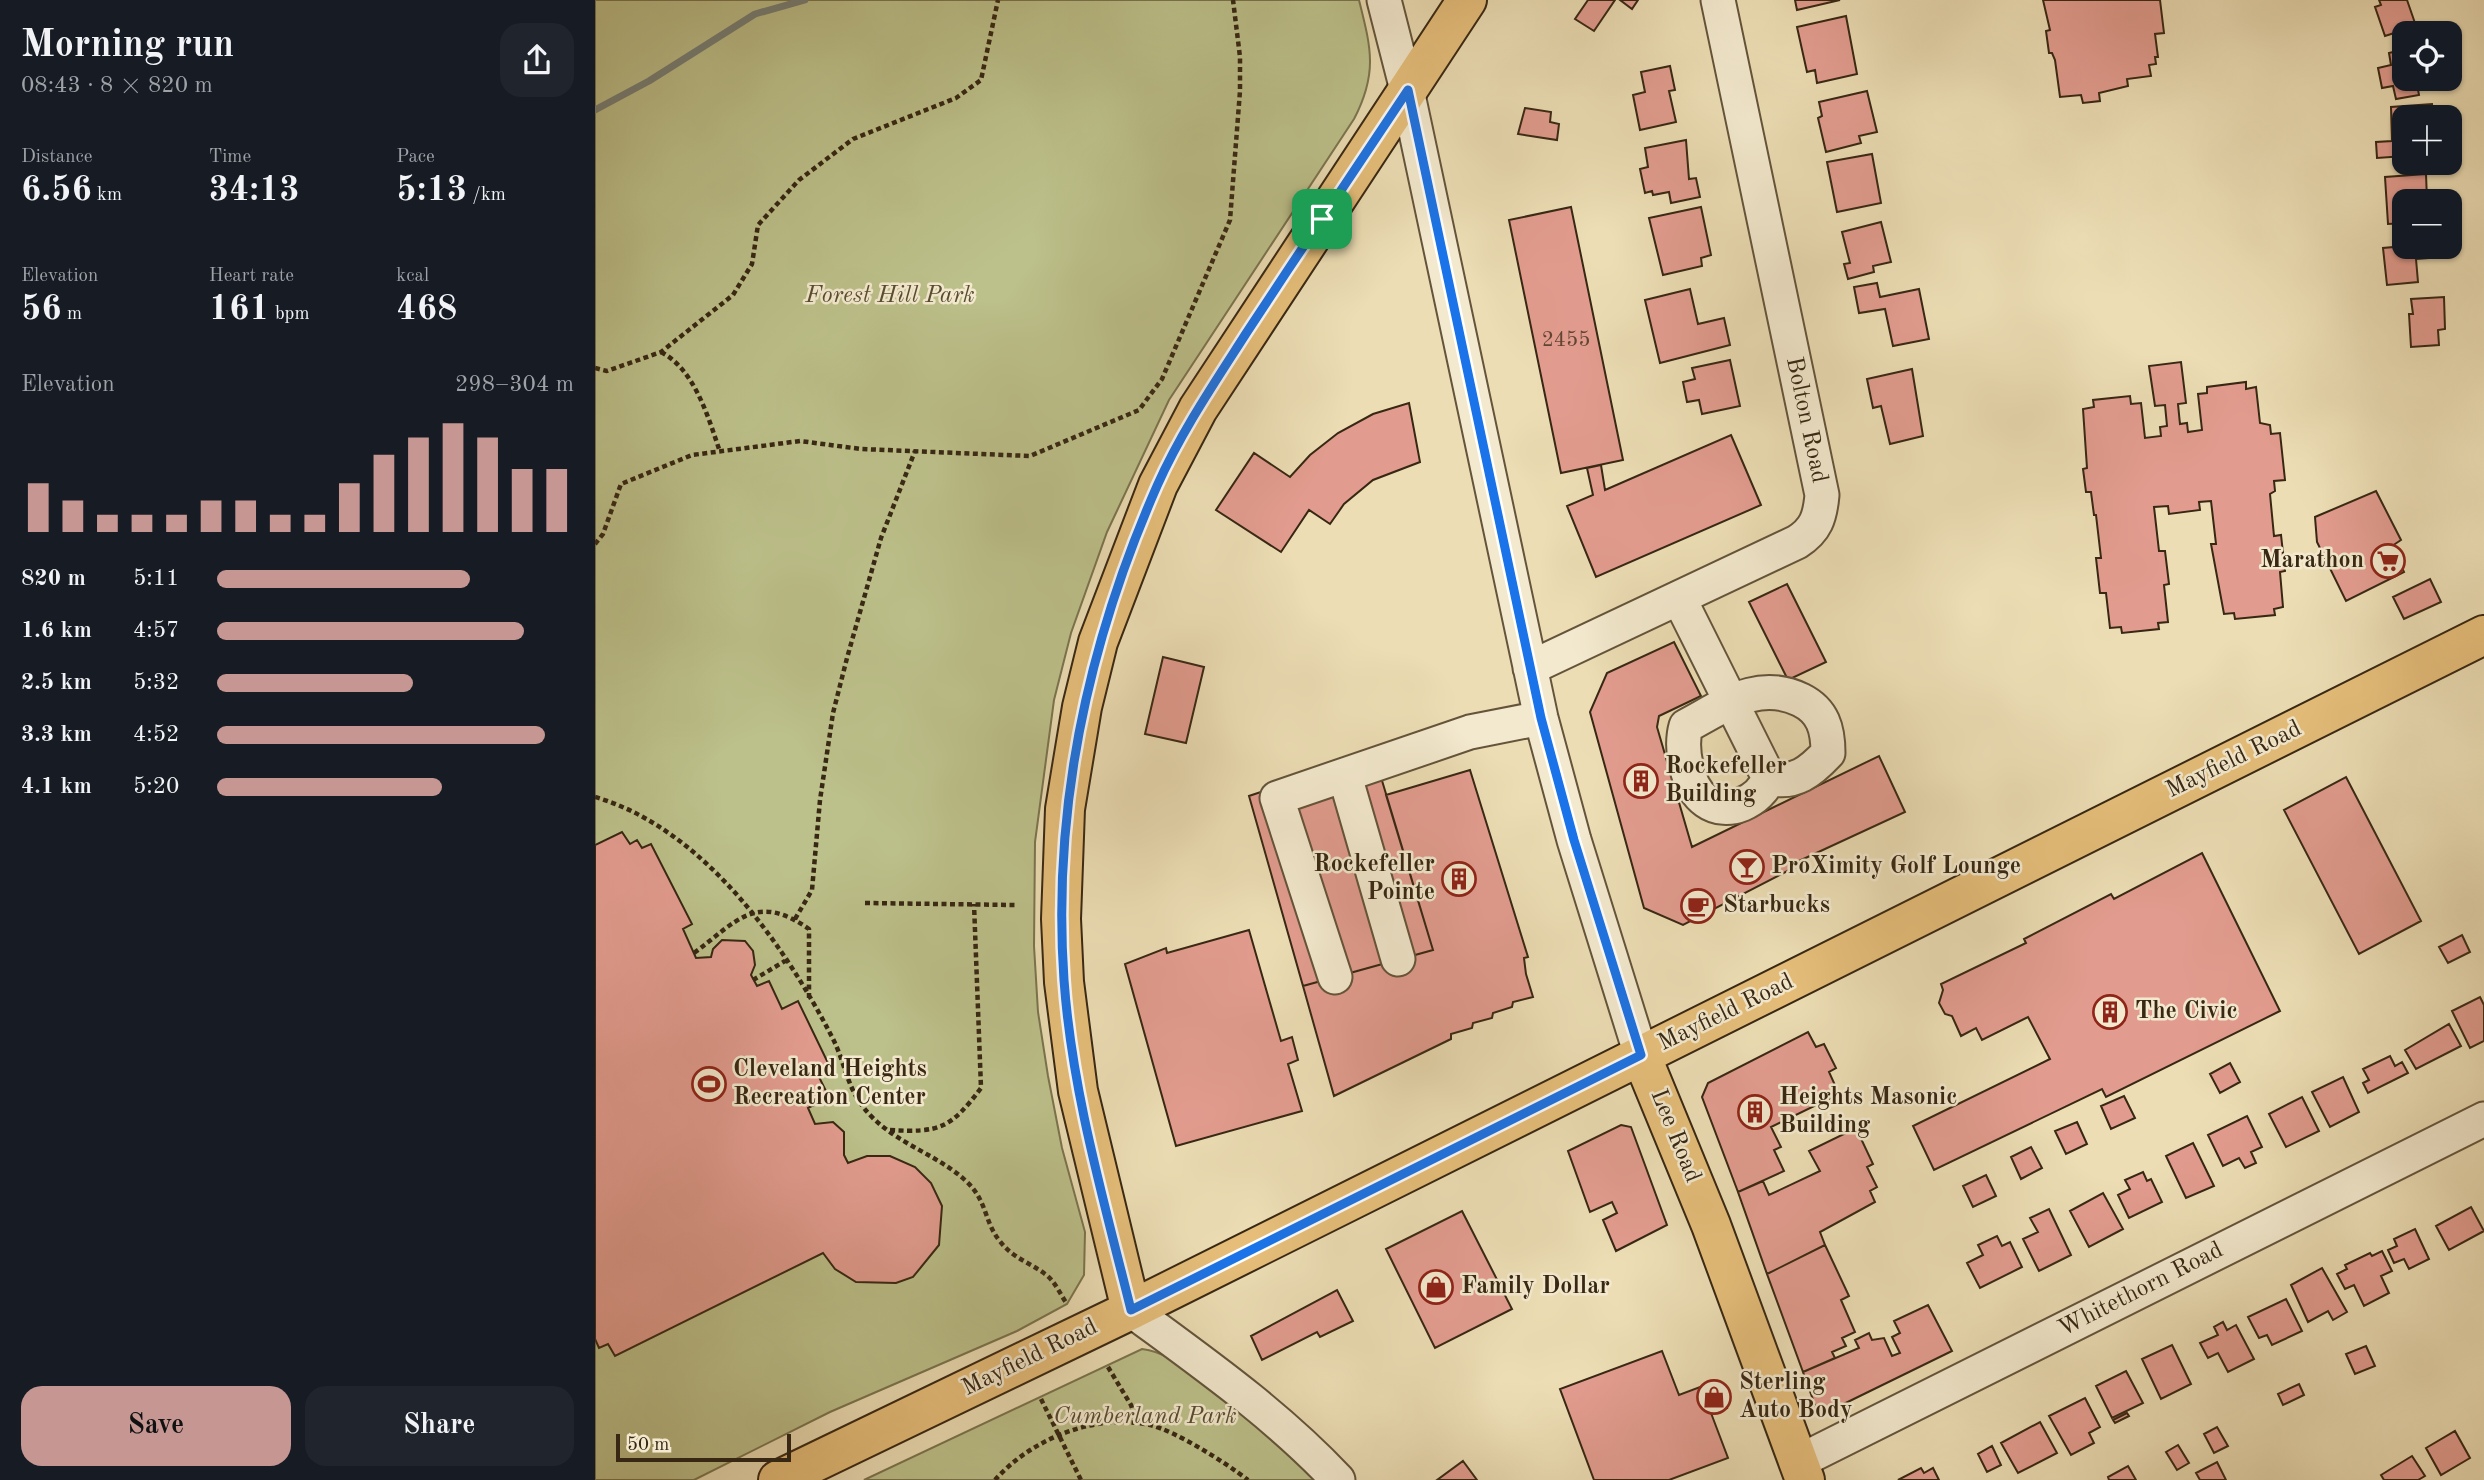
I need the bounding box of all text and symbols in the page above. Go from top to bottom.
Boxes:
map controls [2392,21,2462,259]
button: locate [2392,21,2462,91]
button: share [500,23,574,97]
text: Morning run [21,27,234,65]
text: 08:43 · 8 × 820 m [21,74,213,97]
button: + [2392,105,2462,175]
text: Distance [21,148,93,167]
text: Time [209,148,251,167]
text: Pace [396,148,435,167]
text: 6.56 [21,173,92,208]
text: 34:13 [209,173,300,208]
text: 5:13 [396,173,467,208]
text: km [92,186,122,205]
text: /km [467,186,506,205]
pin [1292,189,1352,249]
button: − [2392,189,2462,259]
icon: arrive [1303,200,1341,238]
text: Elevation [21,267,98,286]
text: Heart rate [209,267,294,286]
text: kcal [396,267,429,286]
park label: Forest Hill Park [804,284,975,308]
text: 56 [21,292,62,327]
text: 161 [209,292,270,327]
text: 468 [396,292,457,327]
text: m [62,305,82,324]
text: bpm [270,305,310,324]
house number: 2455 [1542,330,1590,351]
street label: Bolton Road [1781,355,1831,485]
text: Elevation [21,373,115,396]
text: 298–304 m [455,373,574,396]
supermarket icon: Marathon [2369,542,2407,580]
place label: Marathon [2260,549,2364,573]
text: 820 m [21,567,86,590]
text: 5:11 [133,567,179,590]
text: 1.6 km [21,619,92,642]
text: 4:57 [133,619,179,642]
text: 2.5 km [21,671,92,694]
text: 5:32 [133,671,179,694]
street label: Mayfield Road [2163,717,2305,803]
text: 3.3 km [21,723,92,746]
text: 4:52 [133,723,179,746]
place label: Rockefeller Building [1665,755,1787,807]
building icon: Rockefeller Building [1622,762,1660,800]
text: 4.1 km [21,775,92,798]
text: 5:20 [133,775,179,798]
bar icon: ProXimity Golf Lounge [1728,848,1766,886]
place label: Rockefeller Pointe [1313,853,1435,905]
place label: ProXimity Golf Lounge [1771,855,2021,879]
building icon: Rockefeller Pointe [1440,860,1478,898]
cafe icon: Starbucks [1679,887,1717,925]
place label: Starbucks [1723,894,1830,918]
street label: Mayfield Road [1655,970,1797,1056]
building icon: The Civic [2091,993,2129,1031]
place label: The Civic [2135,1000,2238,1024]
place label: Cleveland Heights Recreation Center [733,1058,927,1110]
sports icon: Cleveland Heights Recreation Center [690,1065,728,1103]
street label: Lee Road [1645,1086,1705,1186]
place label: Heights Masonic Building [1779,1086,1957,1138]
building icon: Heights Masonic Building [1736,1093,1774,1131]
street label: Whitethorn Road [2055,1238,2227,1342]
shop icon: Family Dollar [1417,1268,1455,1306]
place label: Family Dollar [1461,1275,1610,1299]
street label: Mayfield Road [959,1315,1101,1401]
place label: Sterling Auto Body [1739,1371,1852,1423]
shop icon: Sterling Auto Body [1695,1378,1733,1416]
button: Save [21,1386,291,1466]
button: Share [305,1386,574,1466]
park label: Cumberland Park [1053,1405,1237,1429]
scale bar [616,1431,791,1463]
text: 50 m [627,1436,669,1455]

